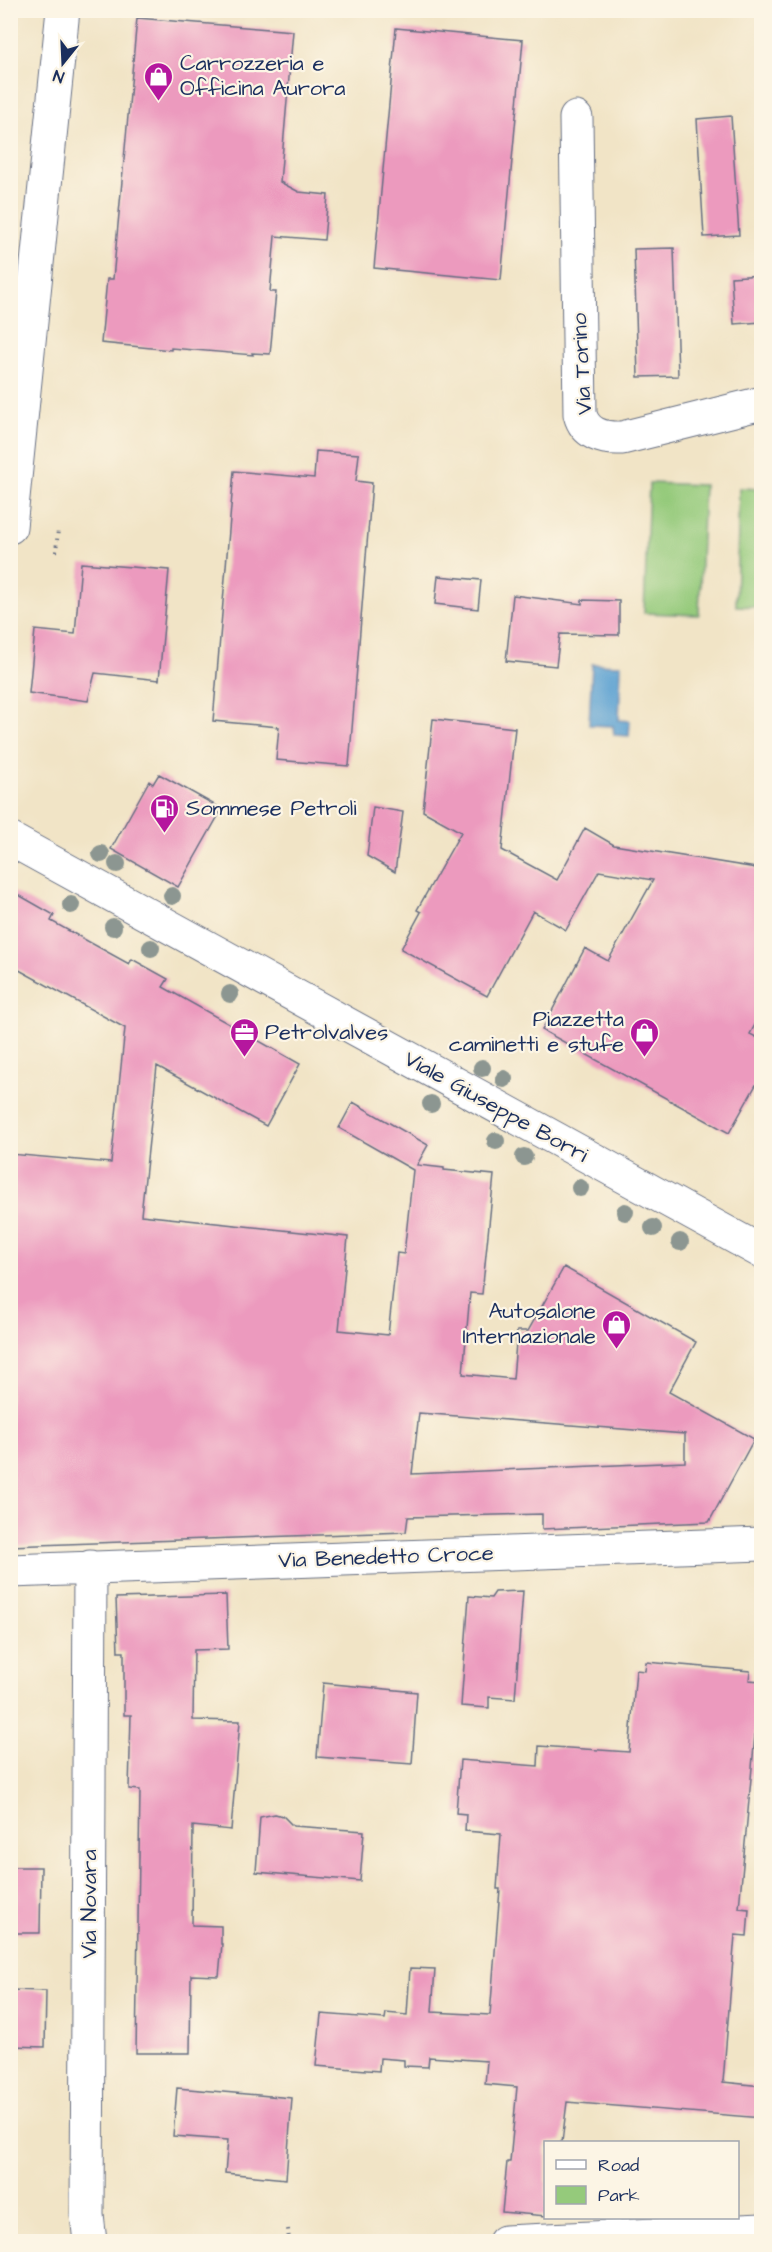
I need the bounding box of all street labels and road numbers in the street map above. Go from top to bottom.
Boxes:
street label: Via Torino [564,312,600,416]
street label: Viale Giuseppe Borri [398,1044,594,1170]
street label: Via Benedetto Croce [278,1538,494,1576]
street label: Via Novara [74,1849,105,1959]

